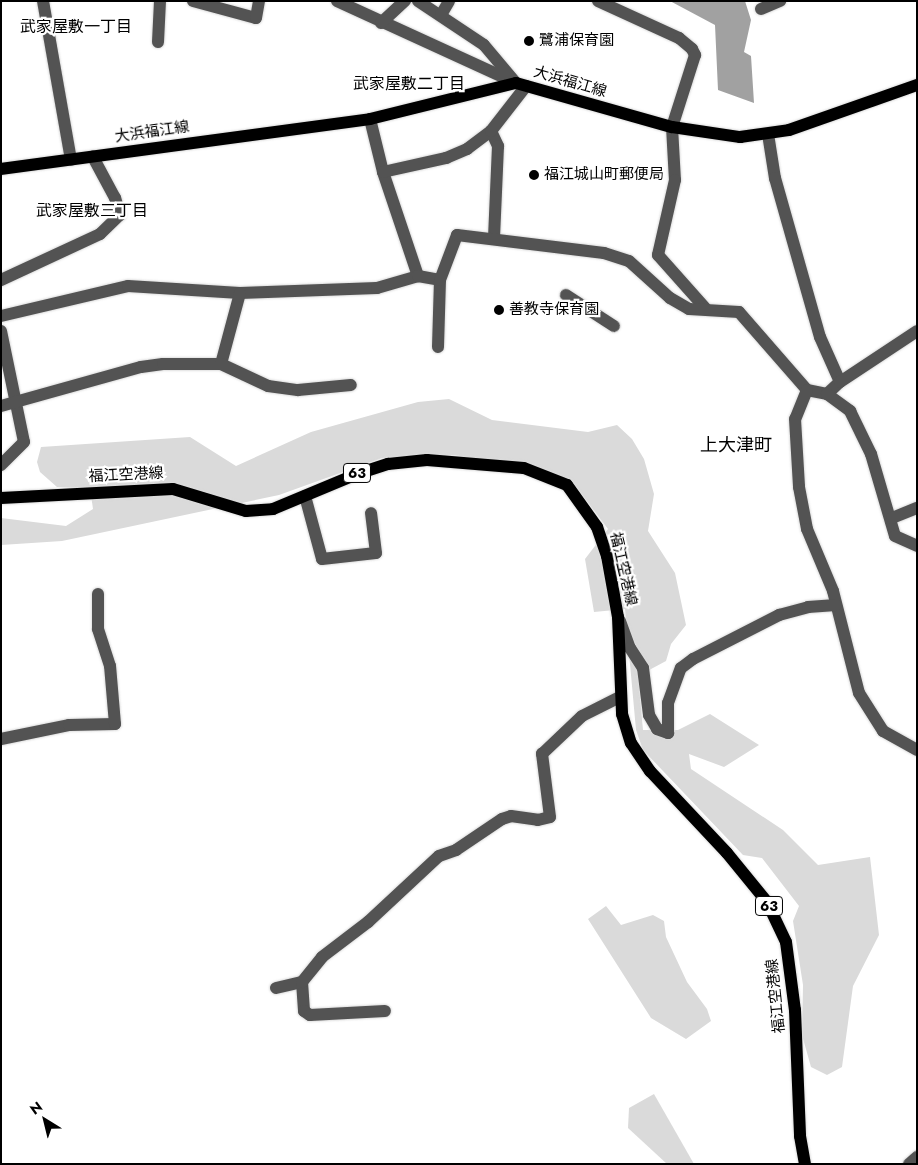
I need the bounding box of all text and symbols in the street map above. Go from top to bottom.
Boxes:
district label: 武家屋敷一丁目 [20,17,132,37]
place label: 鷺浦保育園 [539,32,614,50]
marker: 鷺浦保育園 [523,35,535,47]
street label: 大浜福江線 [531,63,609,101]
district label: 武家屋敷二丁目 [353,74,465,94]
street label: 大浜福江線 [114,118,190,146]
place label: 福江城山町郵便局 [544,166,664,184]
marker: 福江城山町郵便局 [528,169,540,181]
district label: 武家屋敷三丁目 [36,201,148,221]
place label: 善教寺保育園 [509,301,599,319]
marker: 善教寺保育園 [493,304,505,316]
district label: 上大津町 [700,434,772,456]
road number: 63 [342,462,372,484]
street label: 福江空港線 [88,464,164,486]
street label: 福江空港線 [606,530,640,608]
road number: 63 [754,894,784,918]
street label: 福江空港線 [763,958,789,1034]
north arrow [20,1095,70,1145]
text: N [26,1097,47,1119]

